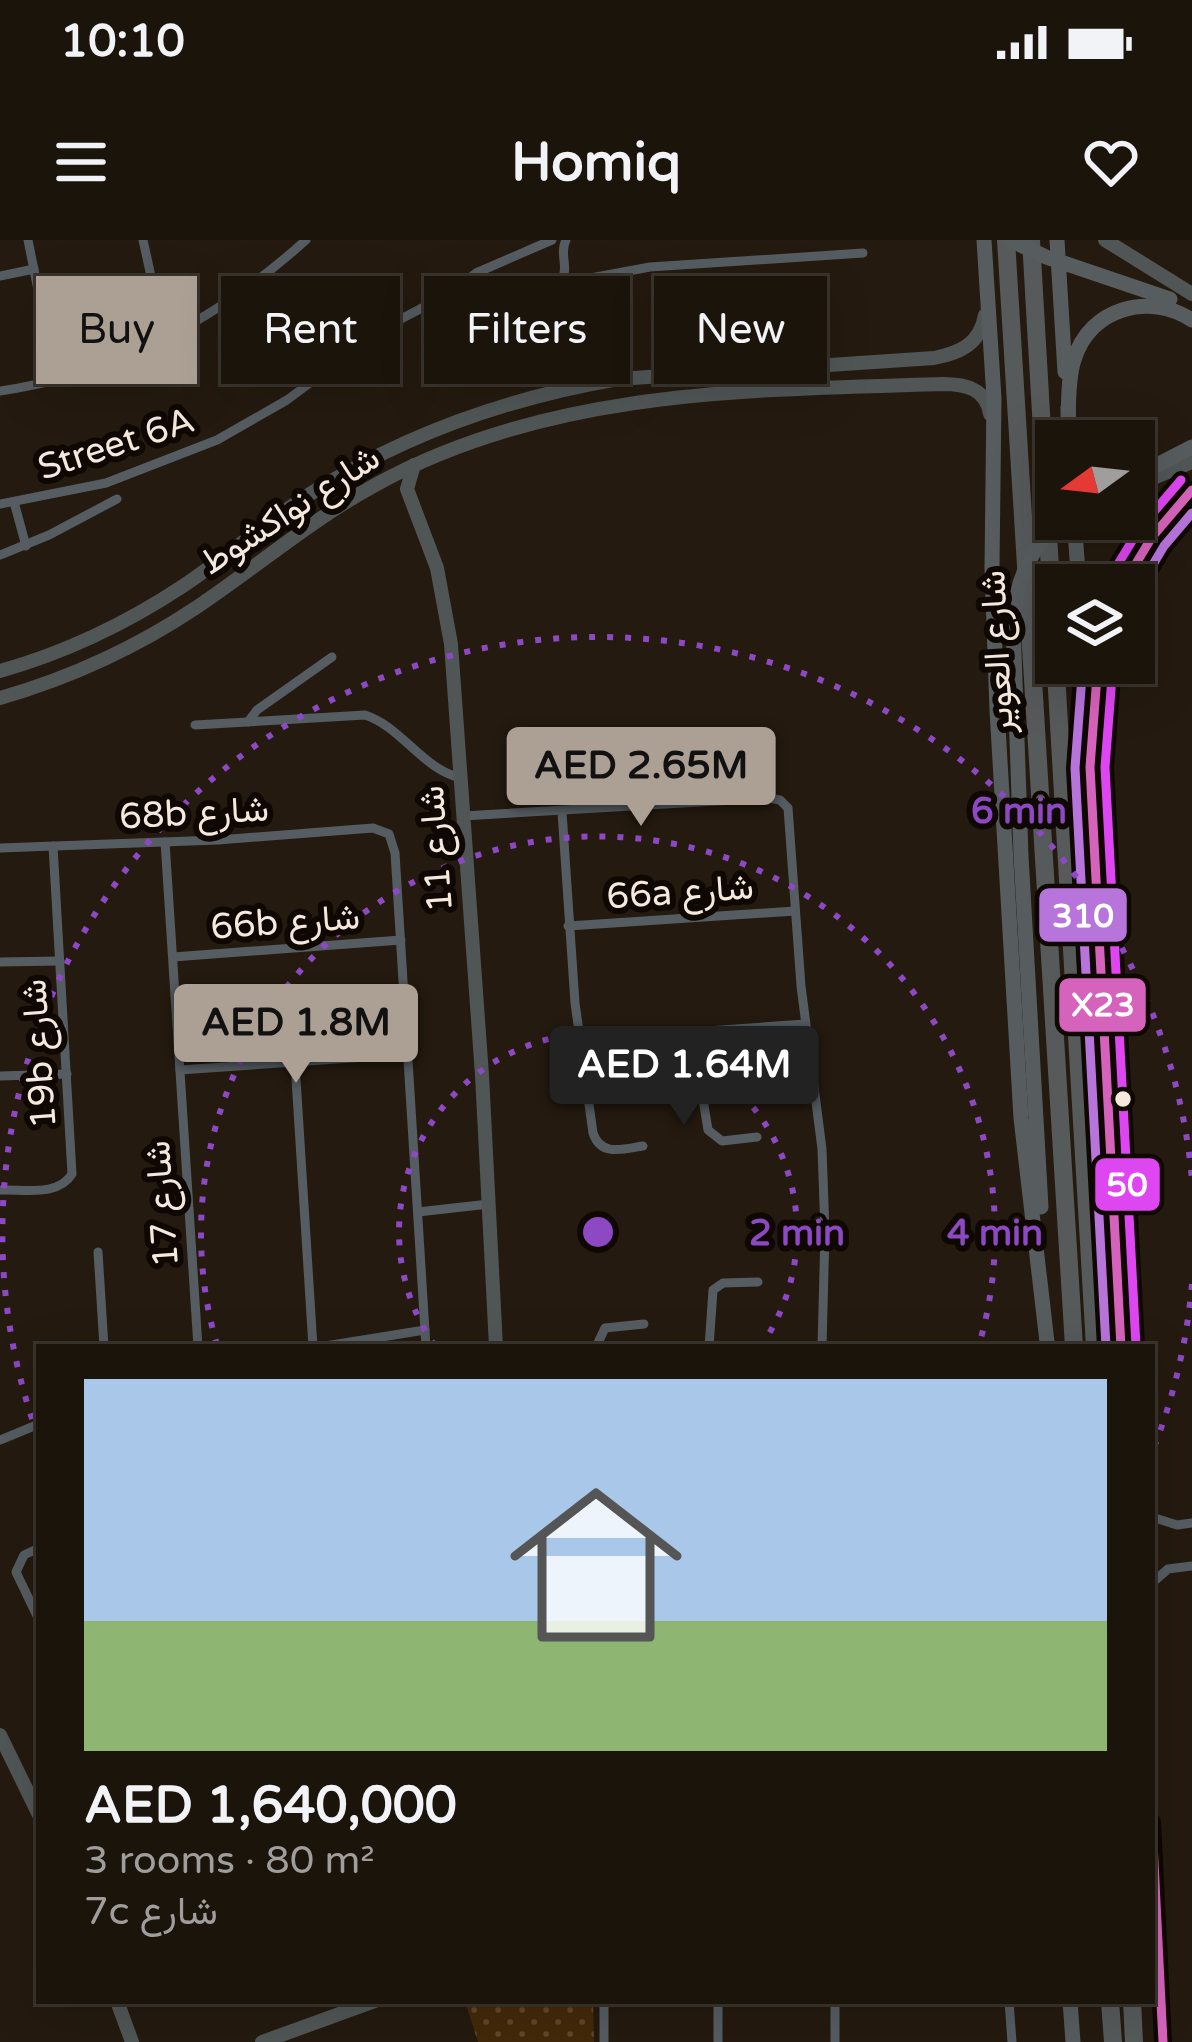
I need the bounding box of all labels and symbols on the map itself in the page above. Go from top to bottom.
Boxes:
street label: Street 6A [32,399,200,489]
north arrow [1035,420,1155,540]
street label: شارع نواكشوط [192,436,389,586]
street label: شارع العوير [971,569,1025,736]
pin: AED 2.65M [504,727,778,829]
street label: شارع 11 [410,784,464,914]
street label: 68b شارع [118,788,270,840]
text: 6 min [971,790,1067,833]
street label: 66a شارع [605,865,755,921]
line badge: 310 [1037,886,1129,944]
street label: 66b شارع [209,895,361,951]
text: 310 [1052,897,1114,936]
line badge: X23 [1057,976,1148,1034]
street label: 19b شارع [12,978,68,1130]
pin: AED 1.8M [172,984,420,1086]
text: X23 [1071,986,1135,1025]
pin: AED 1.64M [547,1026,821,1128]
unlabelled marker [1112,1088,1134,1110]
street label: شارع 17 [136,1139,190,1269]
line badge: 50 [1093,1156,1162,1213]
text: 50 [1106,1166,1148,1205]
centre of rings [577,1211,619,1253]
text: 2 min [749,1212,845,1255]
text: 4 min [947,1212,1043,1255]

